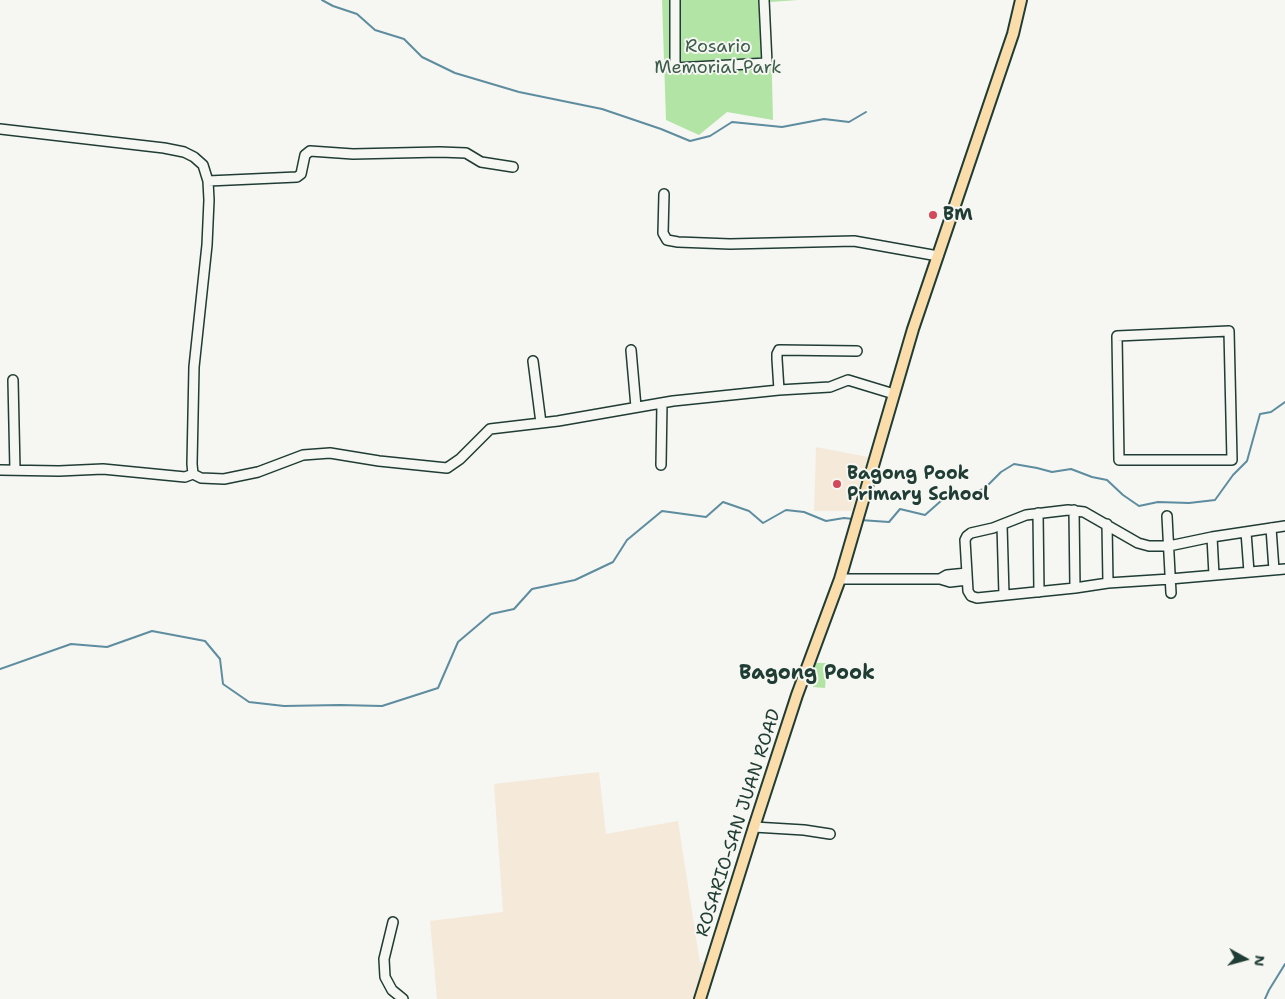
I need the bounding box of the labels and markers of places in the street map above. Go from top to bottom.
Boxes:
place label: BM [943,204,973,226]
marker: BM [927,209,939,221]
place label: Bagong Pook Primary School [847,463,989,506]
marker: Bagong Pook Primary School [831,478,843,490]

